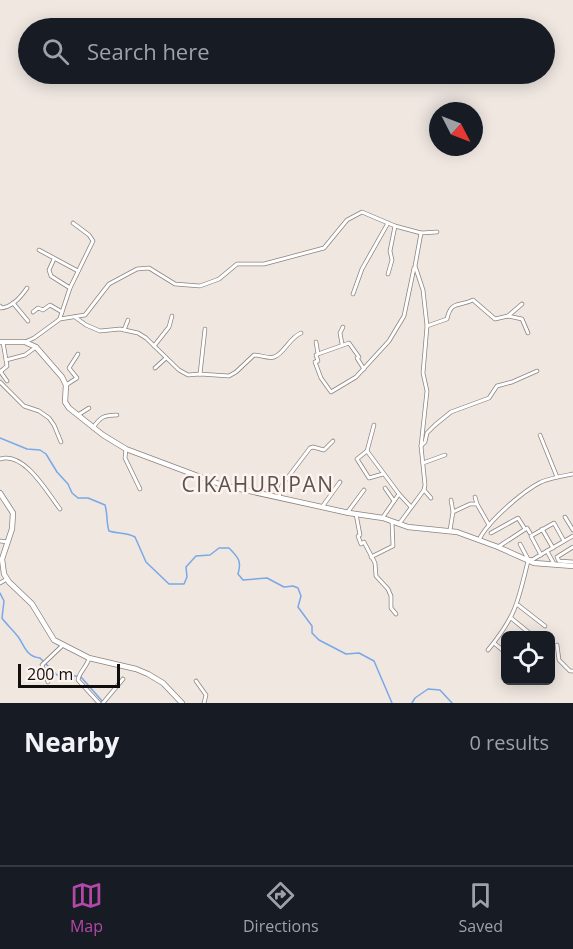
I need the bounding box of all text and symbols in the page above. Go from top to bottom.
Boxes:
search box [18,18,555,84]
icon: search [39,35,72,68]
text: Search here [87,36,210,66]
north arrow [429,102,483,156]
district label: CIKAHURIPAN [181,470,335,498]
map controls [501,631,555,685]
button: locate [501,631,555,685]
scale bar [18,661,120,688]
text: 200 m [27,663,73,685]
text: Nearby [24,724,119,760]
text: 0 results [469,729,549,756]
tab: Map [70,879,103,937]
tab: Directions [243,879,319,937]
tab: Saved [459,879,503,937]

